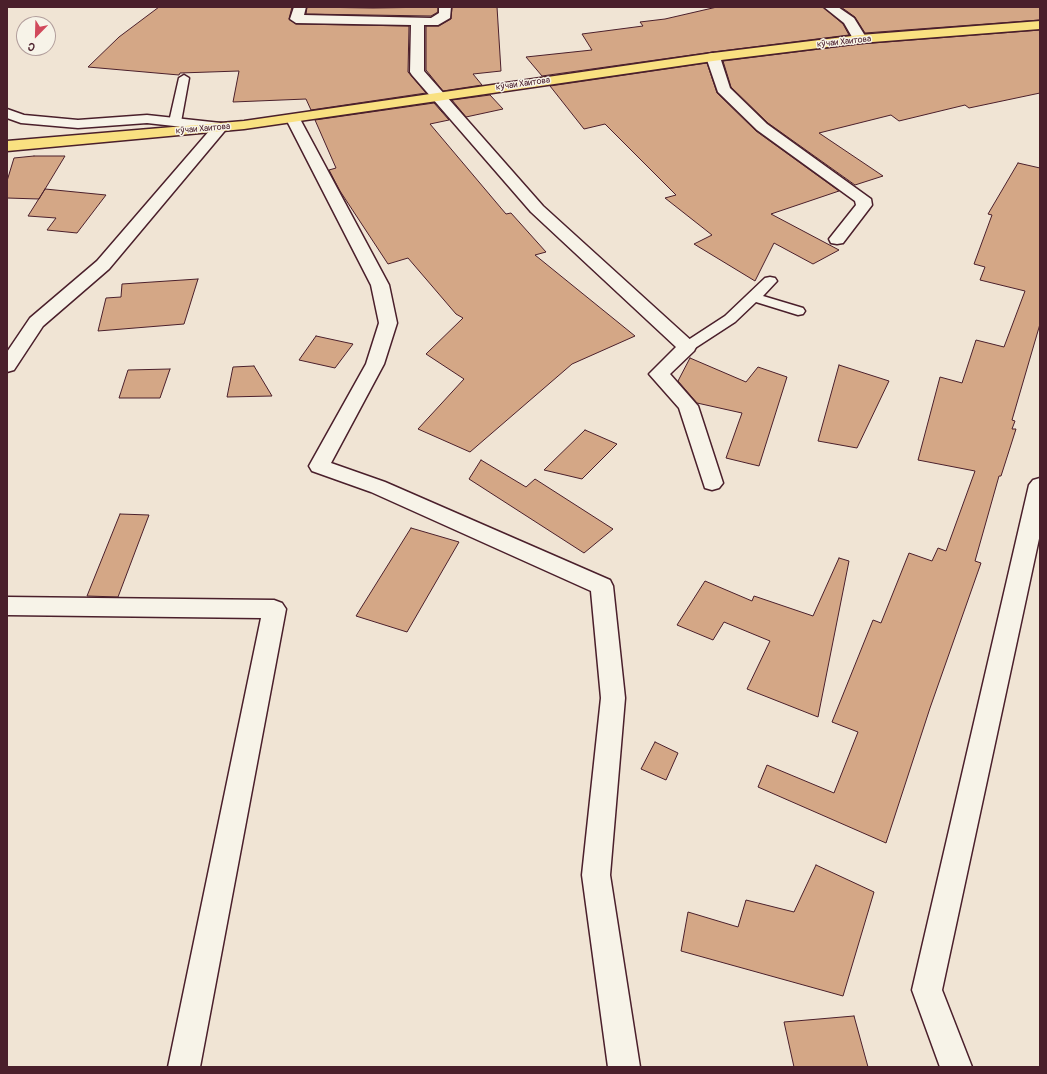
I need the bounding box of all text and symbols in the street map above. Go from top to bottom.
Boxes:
north arrow [16,16,56,56]
street label: кӯчаи Хаитова [816,34,872,50]
text: С [26,39,37,54]
street label: кӯчаи Хаитова [495,75,551,93]
street label: кӯчаи Хаитова [175,121,231,137]

